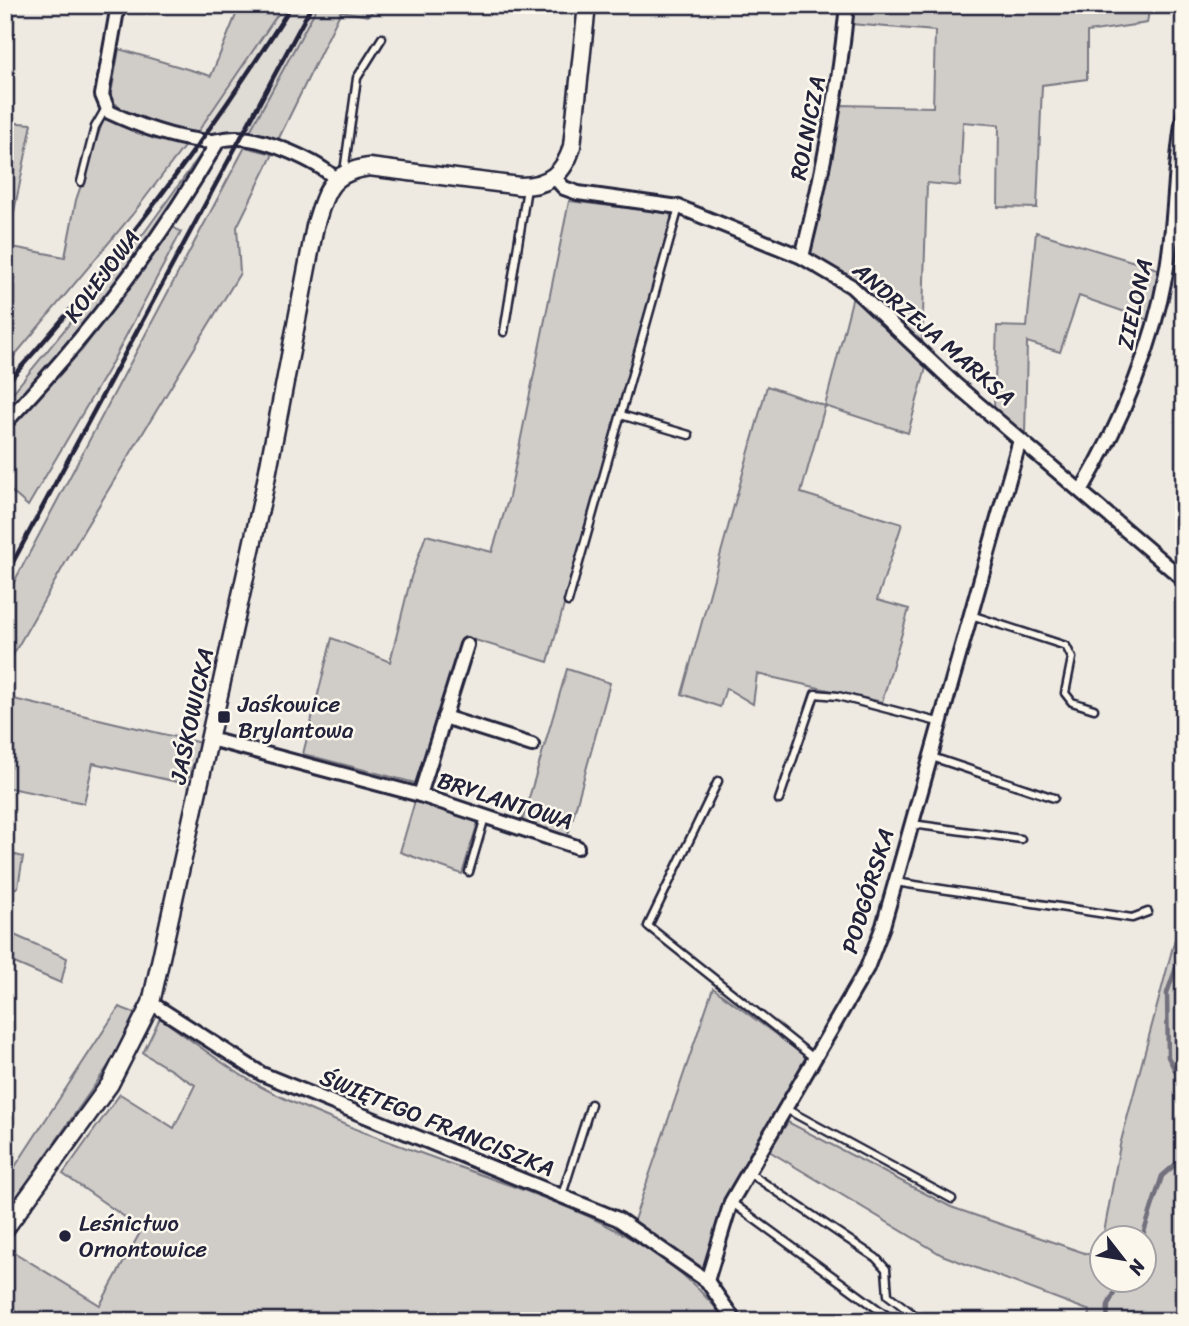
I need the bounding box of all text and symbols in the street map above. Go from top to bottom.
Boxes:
street label: ROLNICZA [778,72,838,184]
street label: KOLEJOWA [53,220,151,332]
street label: ANDRZEJA MARKSA [842,250,1025,417]
street label: ZIELONA [1105,254,1165,354]
street label: JAŚKOWICKA [157,644,226,789]
place label: Jaśkowice Brylantowa [237,684,354,751]
marker: Jaśkowice Brylantowa [216,709,232,725]
street label: BRYLANTOWA [432,760,578,842]
street label: PODGÓRSKA [830,823,906,959]
street label: ŚWIĘTEGO FRANCISZKA [313,1057,561,1189]
place label: Leśnictwo Ornontowice [79,1203,207,1270]
north arrow [1088,1224,1158,1294]
marker: Leśnictwo Ornontowice [57,1228,73,1244]
text: N [1119,1252,1155,1282]

